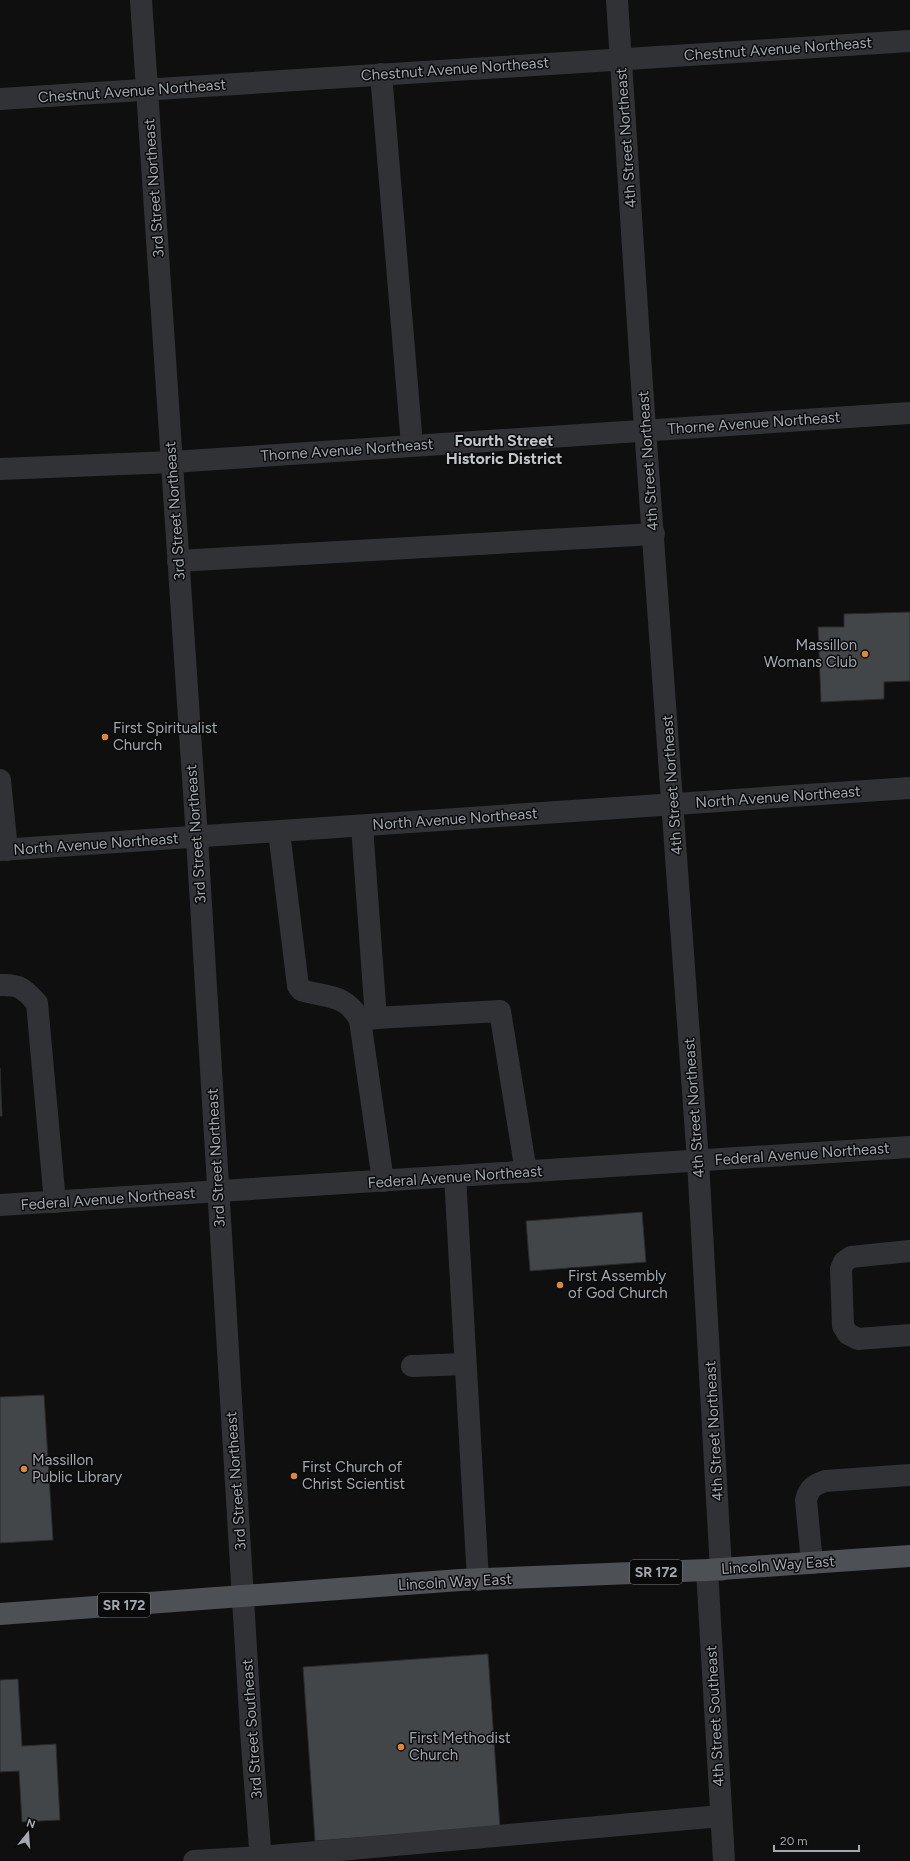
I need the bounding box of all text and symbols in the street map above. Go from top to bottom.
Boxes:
street label: Chestnut Avenue Northeast [683,33,873,65]
street label: Chestnut Avenue Northeast [360,53,550,85]
street label: 4th Street Northeast [612,67,640,209]
street label: Chestnut Avenue Northeast [37,75,227,107]
street label: 3rd Street Northeast [140,118,168,258]
street label: 4th Street Northeast [634,390,662,532]
street label: Thorne Avenue Northeast [667,408,841,438]
district label: Fourth Street Historic District [446,431,562,468]
street label: Thorne Avenue Northeast [260,435,434,465]
street label: 3rd Street Northeast [161,441,189,581]
place label: Massillon Womans Club [764,636,857,671]
marker: Massillon Womans Club [860,649,870,659]
street label: 4th Street Northeast [658,714,686,856]
place label: First Spiritualist Church [113,719,218,754]
marker: First Spiritualist Church [100,732,110,742]
street label: 3rd Street Northeast [182,764,210,904]
street label: North Avenue Northeast [695,782,861,812]
street label: North Avenue Northeast [372,804,538,834]
street label: North Avenue Northeast [13,829,179,859]
street label: 4th Street Northeast [680,1037,708,1179]
street label: 3rd Street Northeast [203,1088,229,1228]
street label: Federal Avenue Northeast [714,1139,890,1169]
street label: Federal Avenue Northeast [367,1162,543,1192]
street label: Federal Avenue Northeast [20,1184,196,1214]
place label: First Assembly of God Church [568,1267,668,1302]
marker: First Assembly of God Church [555,1280,565,1290]
street label: 4th Street Northeast [701,1360,727,1502]
street label: 3rd Street Northeast [222,1411,250,1551]
place label: Massillon Public Library [32,1451,122,1486]
place label: First Church of Christ Scientist [302,1458,406,1493]
marker: Massillon Public Library [19,1464,29,1474]
marker: First Church of Christ Scientist [289,1471,299,1481]
street label: Lincoln Way East [721,1552,836,1578]
road number: SR 172 [630,1560,682,1584]
street label: Lincoln Way East [398,1570,513,1594]
road number: SR 172 [98,1593,150,1617]
street label: 4th Street Southeast [702,1645,728,1787]
street label: 3rd Street Southeast [238,1658,266,1800]
place label: First Methodist Church [409,1729,511,1764]
marker: First Methodist Church [396,1742,406,1752]
north arrow [8,1813,48,1853]
text: N [25,1816,37,1831]
scale bar [774,1827,859,1853]
text: 20 m [780,1834,808,1848]

